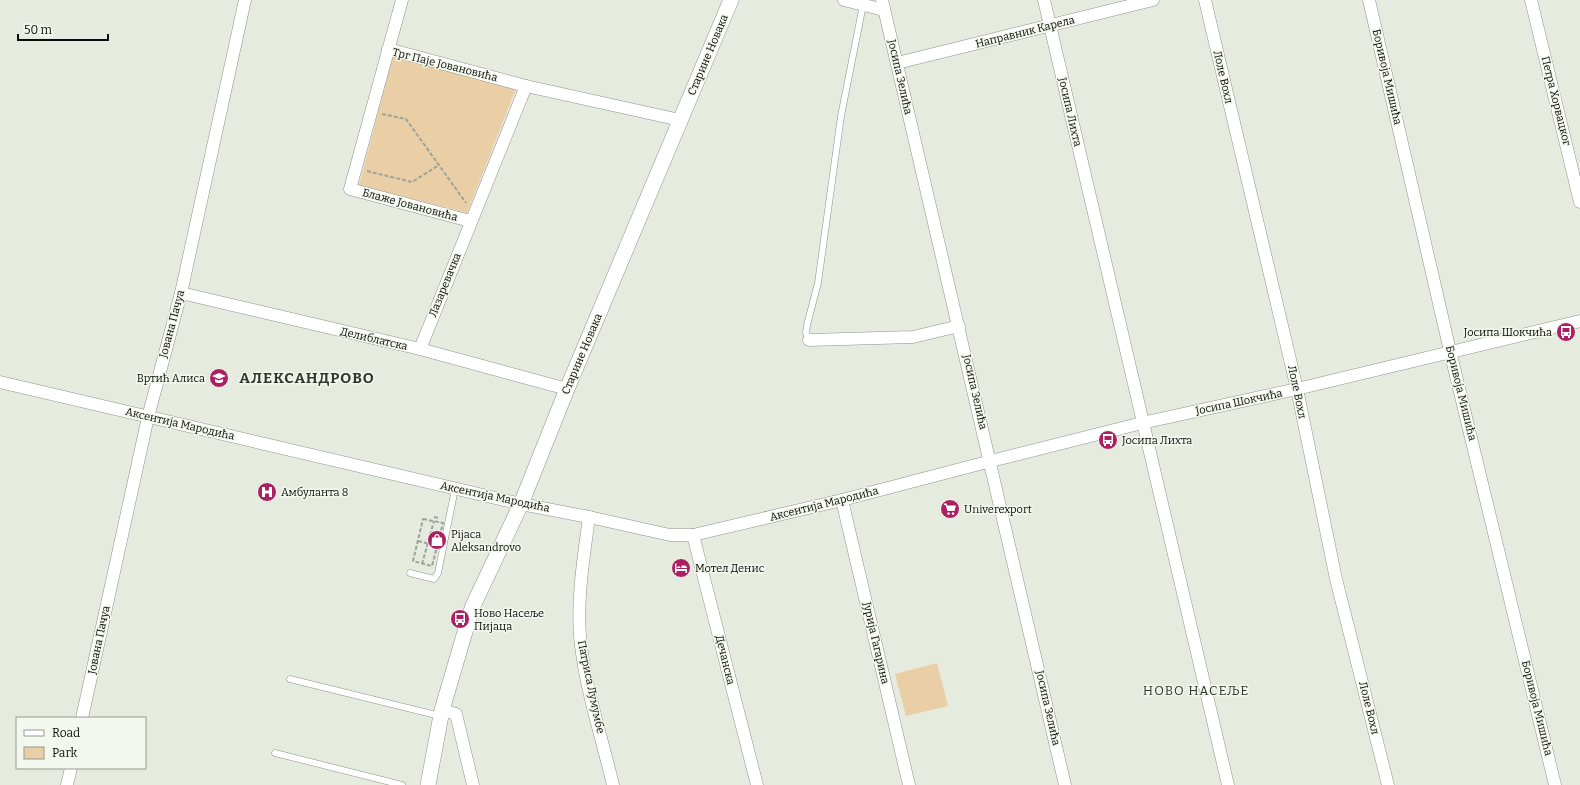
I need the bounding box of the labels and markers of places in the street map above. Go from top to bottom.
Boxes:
bus stop icon: Јосипа Шокчића [1555,321,1577,343]
place label: Јосипа Шокчића [1463,326,1552,339]
school or university icon: Вртић Алиса [208,367,230,389]
place label: Вртић Алиса [137,372,205,385]
bus stop icon: Јосипа Лихта [1097,429,1119,451]
place label: Јосипа Лихта [1121,434,1192,447]
hospital icon: Амбуланта 8 [256,481,278,503]
place label: Амбуланта 8 [281,486,348,499]
supermarket icon: Univerexport [939,498,961,520]
place label: Univerexport [964,503,1032,516]
place label: Pijaca Aleksandrovo [451,528,521,554]
shop icon: Pijaca Aleksandrovo [426,529,448,551]
hotel icon: Мотел Денис [670,557,692,579]
place label: Мотел Денис [695,562,765,575]
place label: Ново Насеље Пијаца [474,607,544,633]
bus stop icon: Ново Насеље Пијаца [449,608,471,630]

